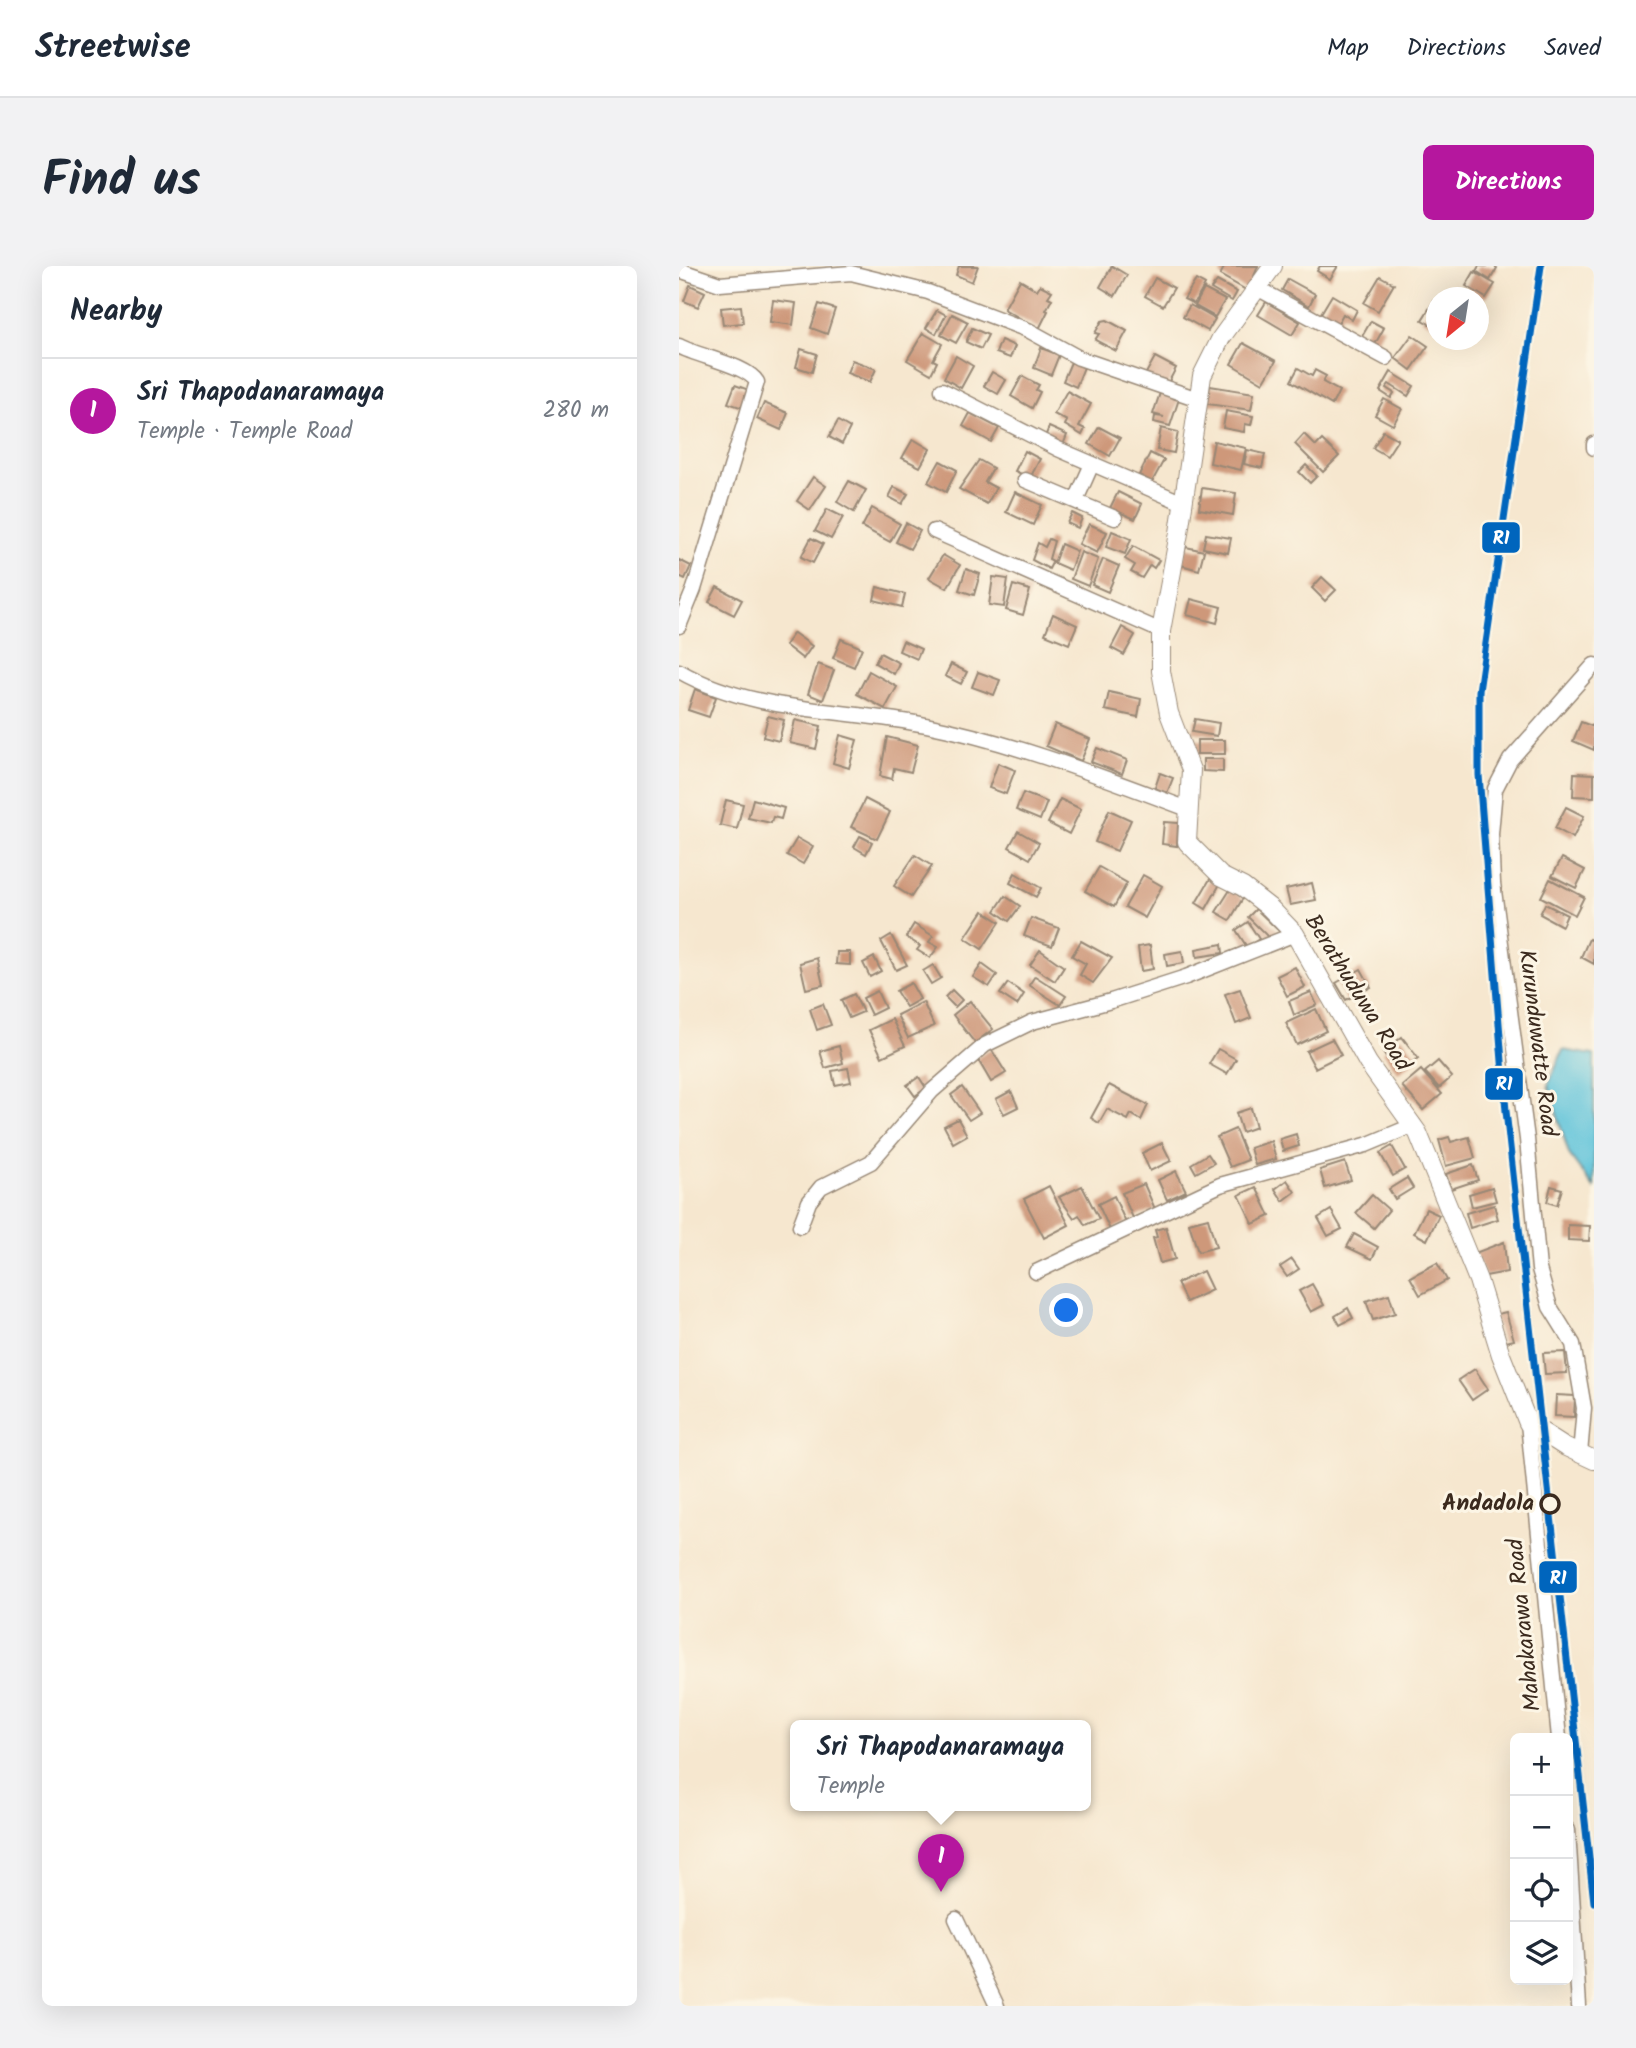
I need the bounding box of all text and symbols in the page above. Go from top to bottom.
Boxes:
text: Streetwise [35,22,191,75]
text: Map [1327,29,1369,68]
text: Directions [1407,29,1506,68]
text: Saved [1544,29,1601,68]
text: Find us [42,143,200,221]
button: Directions [1423,145,1594,220]
north arrow [1426,287,1489,350]
text: Nearby [70,288,162,336]
text: Sri Thapodanaramaya [137,372,384,414]
text: 1 [90,393,96,429]
text: 280 m [543,393,609,429]
text: Temple · Temple Road [137,414,352,450]
line badge: R1 [1481,521,1521,554]
text: R1 [1492,524,1510,554]
street label: Berathuduwa Road [1294,907,1420,1079]
street label: Kurunduwatte Road [1508,948,1566,1139]
line badge: R1 [1484,1067,1524,1101]
text: R1 [1495,1070,1513,1100]
your location [1049,1293,1083,1327]
place label: Andadola [1442,1486,1534,1522]
marker: Andadola [1540,1494,1560,1514]
street label: Mahakarawa Road [1498,1536,1552,1713]
line badge: R1 [1538,1560,1578,1594]
text: R1 [1549,1564,1567,1594]
popup [790,1720,1091,1811]
text: Sri Thapodanaramaya [817,1727,1064,1769]
map controls [1510,1733,1573,1985]
button: + [1510,1733,1573,1796]
text: Temple [817,1769,885,1805]
button: − [1510,1796,1573,1859]
pin: 1 [918,1834,964,1892]
button: locate [1510,1859,1573,1922]
button: layers [1510,1922,1573,1985]

